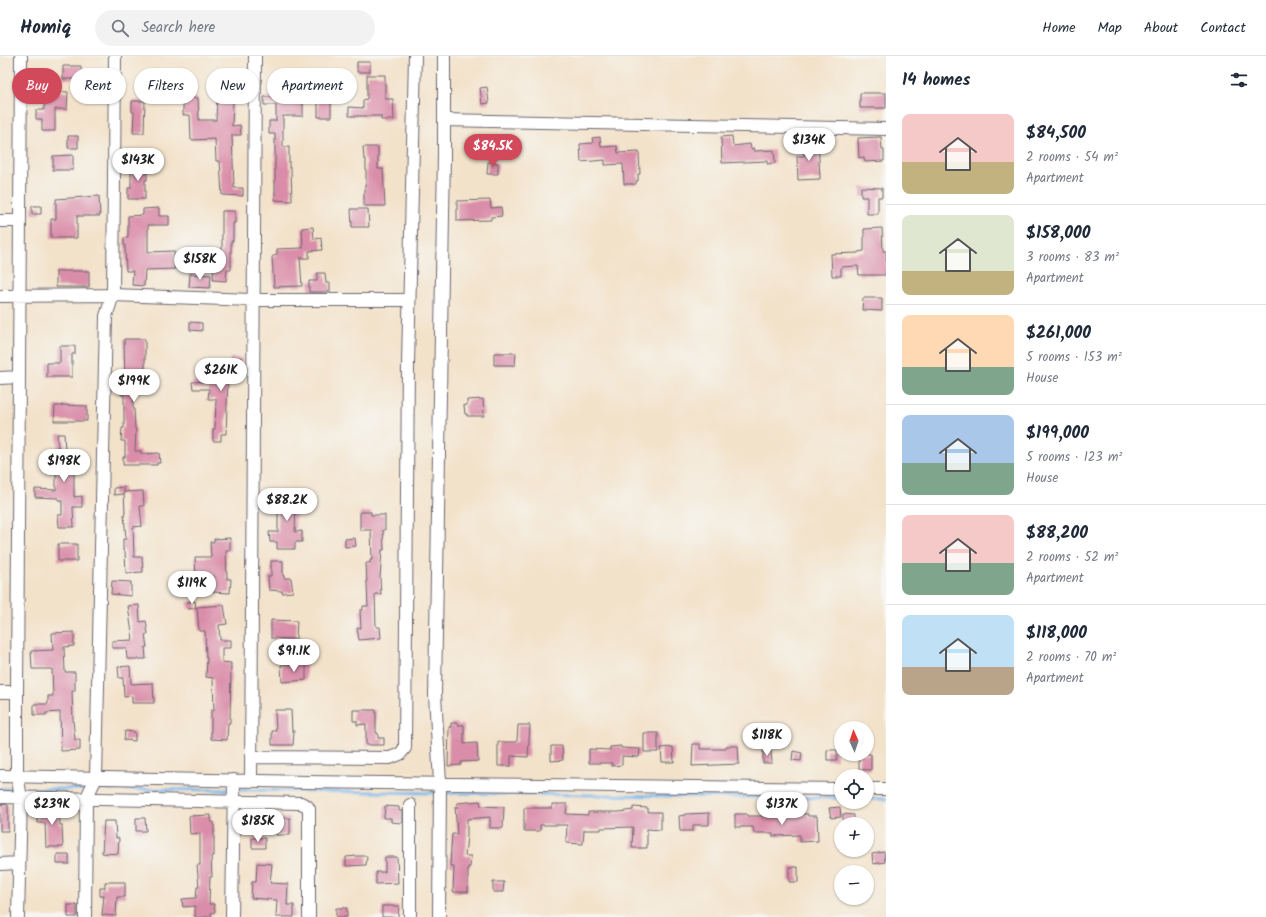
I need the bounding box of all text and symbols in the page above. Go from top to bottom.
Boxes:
search box [95,10,375,46]
text: Homiq [20,13,71,43]
text: Search here [141,16,215,40]
icon: search [109,17,131,39]
text: Home [1042,17,1076,39]
text: Map [1098,17,1122,39]
text: About [1144,17,1178,39]
text: Contact [1200,17,1246,39]
text: 14 homes [902,67,970,94]
chip: Buy [12,68,62,104]
chip: Rent [70,68,126,104]
chip: Filters [134,68,198,104]
chip: New [206,68,259,104]
chip: Apartment [267,68,357,104]
icon: filters [1228,69,1250,91]
text: $84,500 [1026,120,1086,147]
pin: $134K [781,128,837,162]
text: $134K [792,130,826,151]
icon: home [934,130,982,178]
pin: $84.5K [460,134,526,168]
text: $84.5K [473,136,513,157]
text: 2 rooms · 54 m² [1026,147,1118,168]
pin: $143K [110,148,166,182]
text: $143K [121,150,155,171]
text: Apartment [1026,168,1084,189]
text: $158,000 [1026,220,1090,247]
icon: home [934,231,982,279]
pin: $158K [172,247,228,281]
text: 3 rooms · 83 m² [1026,247,1119,268]
text: $158K [183,249,217,270]
text: Apartment [1026,268,1084,289]
text: $261,000 [1026,320,1091,347]
icon: home [934,331,982,379]
text: 5 rooms · 153 m² [1026,347,1122,368]
pin: $261K [193,358,249,392]
text: $261K [204,360,238,381]
text: House [1026,368,1058,389]
pin: $199K [106,369,162,403]
text: $199K [118,371,150,392]
text: $199,000 [1026,420,1089,447]
icon: home [934,431,982,479]
text: 5 rooms · 123 m² [1026,447,1122,468]
pin: $198K [36,449,92,483]
text: $198K [47,451,81,472]
text: House [1026,468,1058,489]
pin: $88.2K [254,488,320,522]
text: $88.2K [266,490,308,511]
text: $88,200 [1026,520,1088,547]
icon: home [934,531,982,579]
text: 2 rooms · 52 m² [1026,547,1118,568]
text: Apartment [1026,568,1084,589]
pin: $119K [164,571,220,605]
text: $119K [177,573,207,594]
text: $118,000 [1026,620,1087,647]
icon: home [934,631,982,679]
pin: $91.1K [261,639,327,673]
text: $91.1K [277,641,311,662]
text: 2 rooms · 70 m² [1026,647,1116,668]
text: Apartment [1026,668,1084,689]
north arrow [834,721,874,761]
map controls [834,721,874,905]
pin: $118K [739,723,795,757]
text: $118K [751,725,783,746]
button: locate [834,769,874,809]
pin: $239K [24,792,80,826]
pin: $137K [754,792,810,826]
text: $239K [34,794,70,815]
text: $137K [766,794,798,815]
pin: $185K [230,809,286,843]
text: $185K [241,811,275,832]
button: + [834,817,874,857]
button: − [834,865,874,905]

